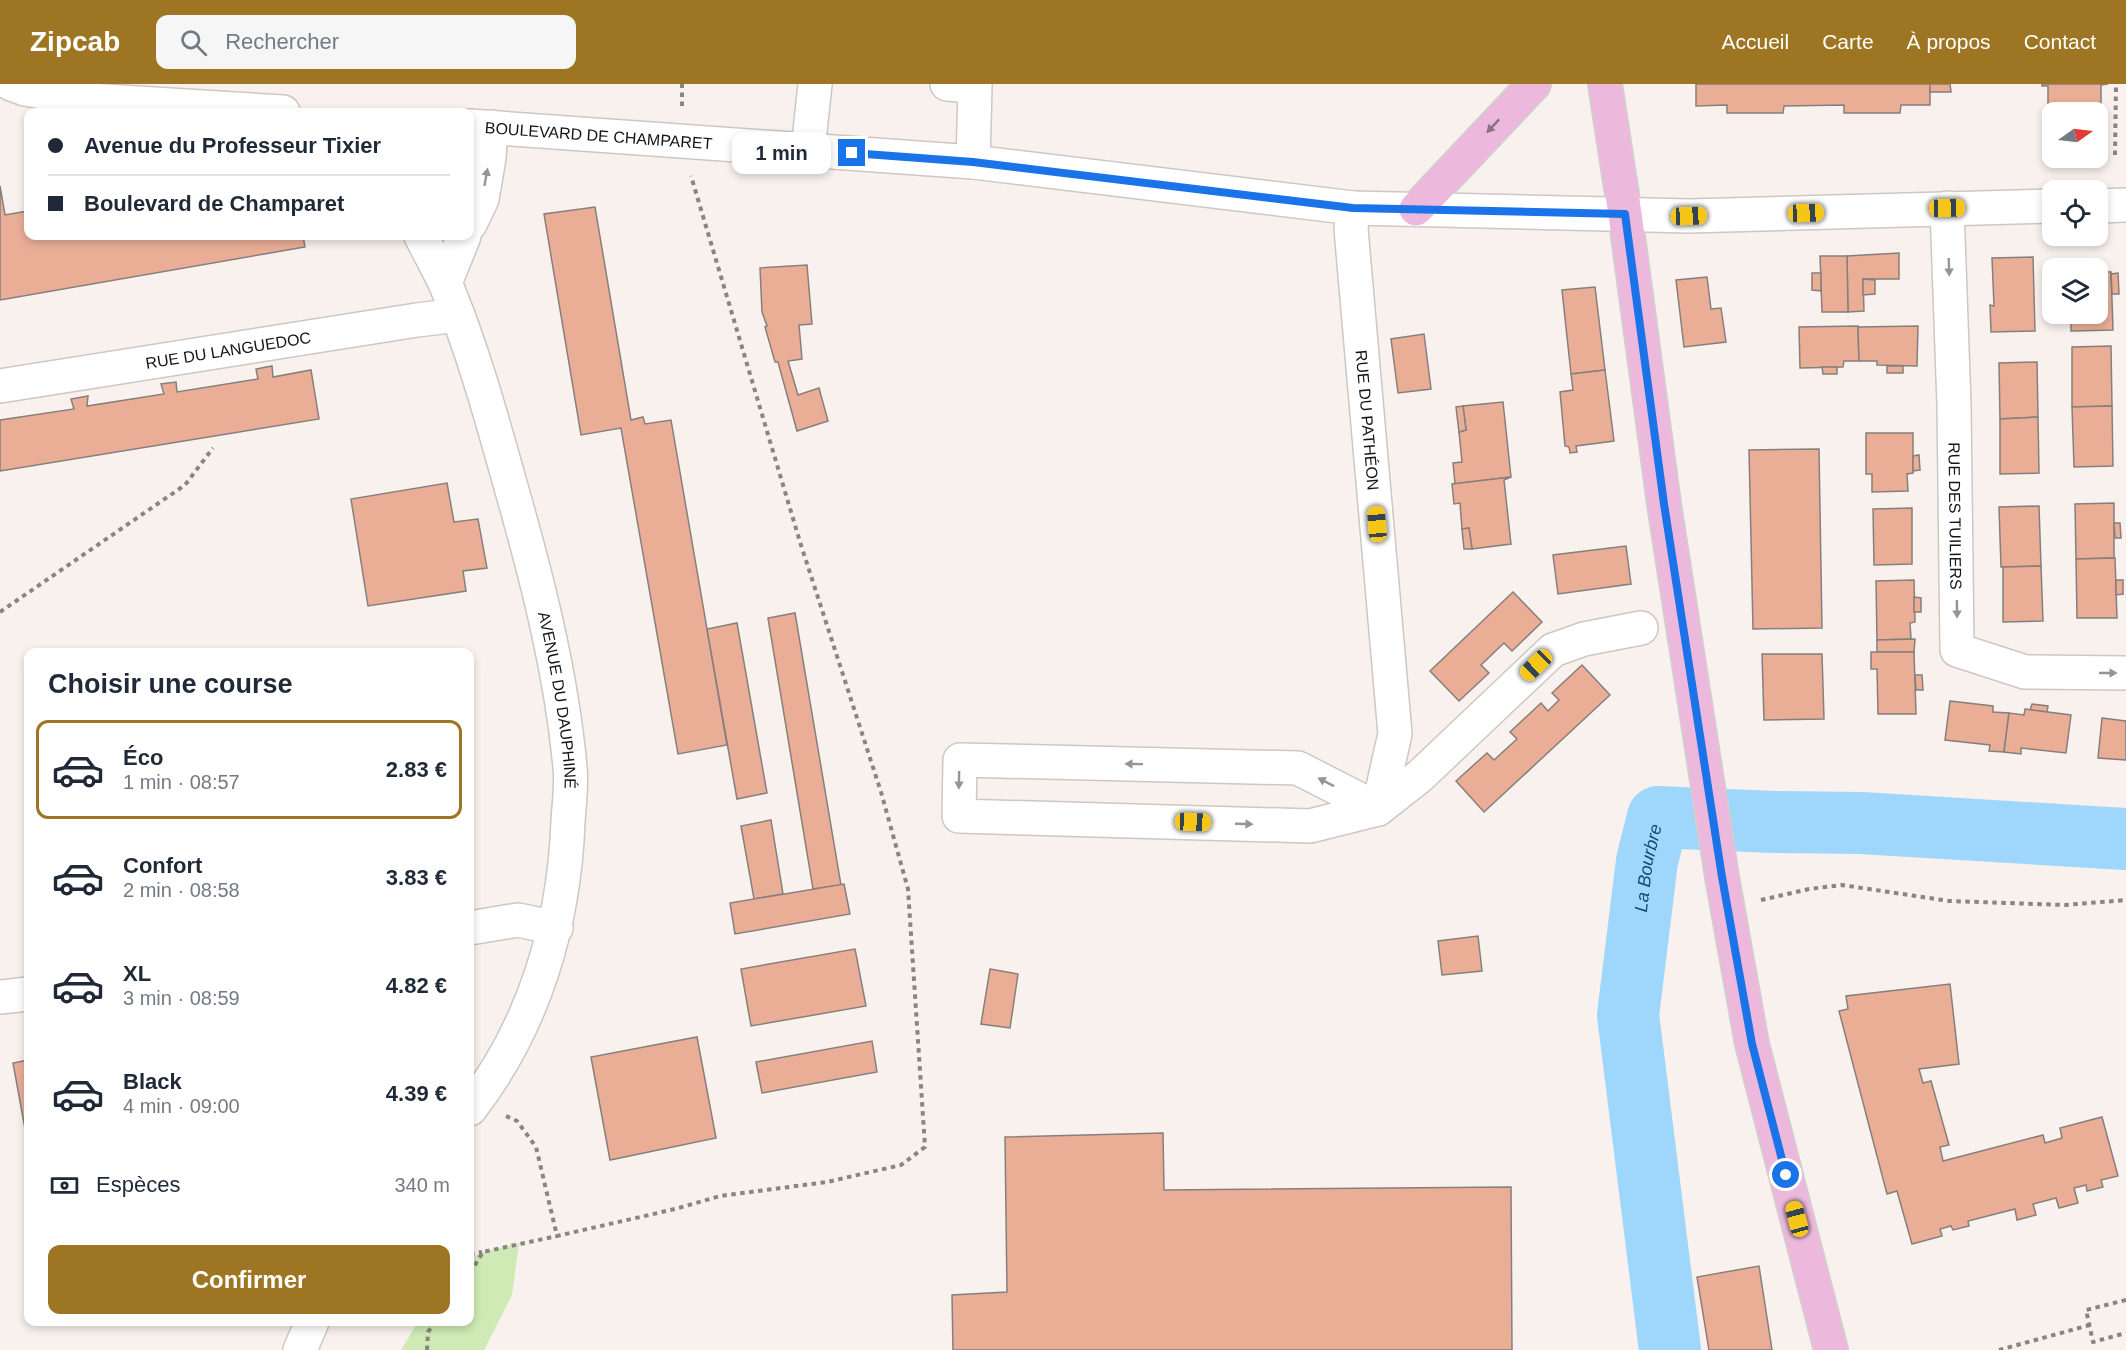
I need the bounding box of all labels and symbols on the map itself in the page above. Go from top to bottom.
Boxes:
north arrow [2042,102,2108,168]
one-way arrow [1487,118,1500,133]
street label: BOULEVARD DE CHAMPARET [484,119,713,152]
callout: 1 min [732,132,831,174]
route end [838,139,865,166]
one-way arrow [482,167,491,186]
car [1929,199,1965,217]
car [1788,203,1824,223]
car [1671,206,1707,226]
one-way arrow [1944,257,1953,276]
street label: RUE DU LANGUEDOC [144,329,312,372]
street label: RUE DU PATHÉON [1353,349,1382,491]
street label: RUE DES TUILIERS [1945,442,1964,590]
car [1366,505,1388,543]
one-way arrow [1952,599,1962,618]
street label: AVENUE DU DAUPHINÉ [535,610,580,789]
car [1517,646,1555,684]
one-way arrow [2098,668,2117,678]
one-way arrow [1125,759,1144,769]
one-way arrow [955,771,964,790]
one-way arrow [1317,778,1334,787]
car [1175,812,1211,832]
one-way arrow [1235,819,1254,829]
water label: La Bourbre [1631,822,1666,913]
route start [1772,1161,1799,1188]
car [1784,1199,1810,1239]

